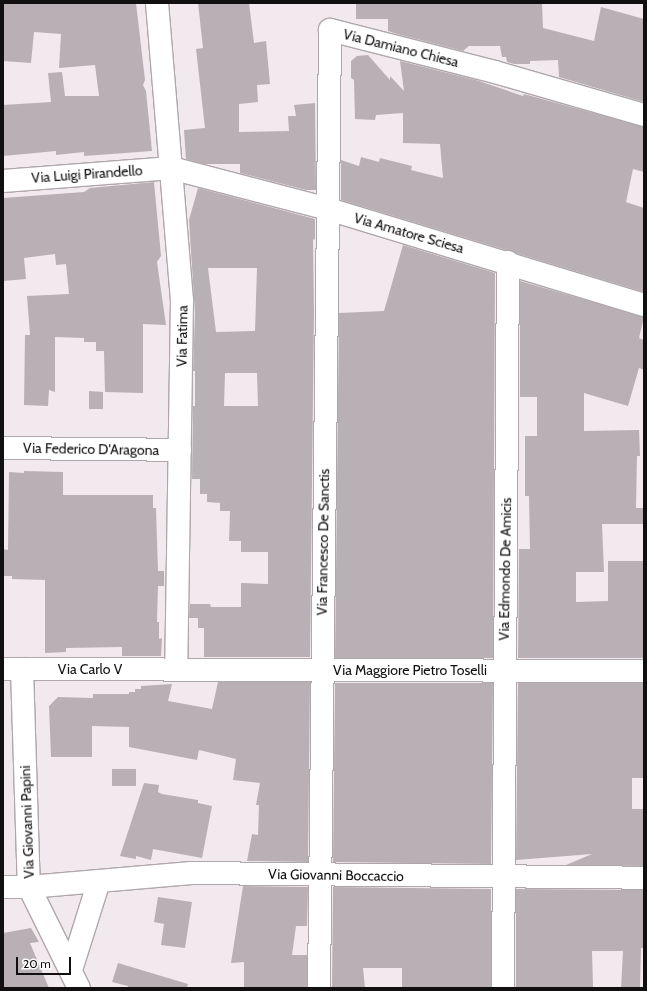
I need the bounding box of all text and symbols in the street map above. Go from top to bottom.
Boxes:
street label: Via Damiano Chiesa [342,26,460,70]
street label: Via Luigi Pirandello [31,162,143,186]
street label: Via Amatore Sciesa [352,209,466,257]
street label: Via Fatima [173,305,191,367]
street label: Via Federico D'Aragona [23,439,159,459]
street label: Via Francesco De Sanctis [313,468,333,616]
street label: Via Edmondo De Amicis [495,497,515,641]
street label: Via Carlo V [58,661,122,677]
street label: Via Maggiore Pietro Toselli [333,662,487,678]
street label: Via Giovanni Papini [17,765,37,879]
street label: Via Giovanni Boccaccio [268,865,404,885]
scale bar [18,949,73,975]
text: 20 m [23,956,51,971]

